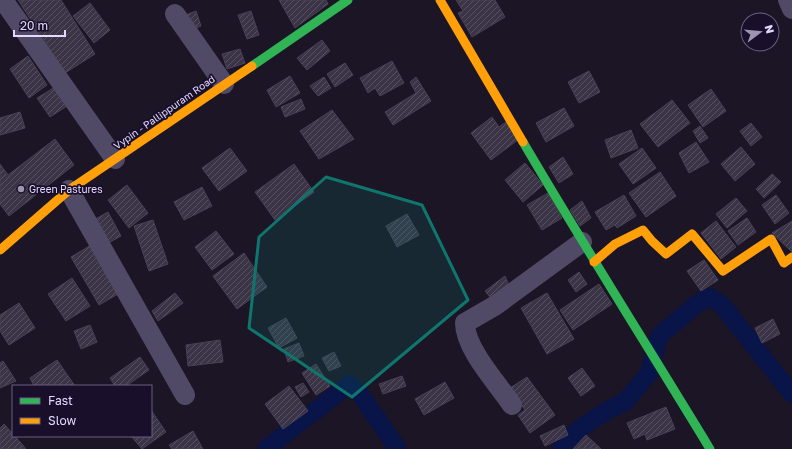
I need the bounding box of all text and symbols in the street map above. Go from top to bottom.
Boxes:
scale bar [14,12,65,38]
north arrow [740,12,780,52]
text: 20 m [20,18,48,33]
text: N [763,23,777,35]
street label: Vypin - Pallippuram Road [111,72,217,152]
place label: Green Pastures [29,183,102,195]
marker: Green Pastures [16,184,26,194]
legend [12,385,152,437]
text: Fast [48,393,73,408]
text: Slow [48,413,76,428]

